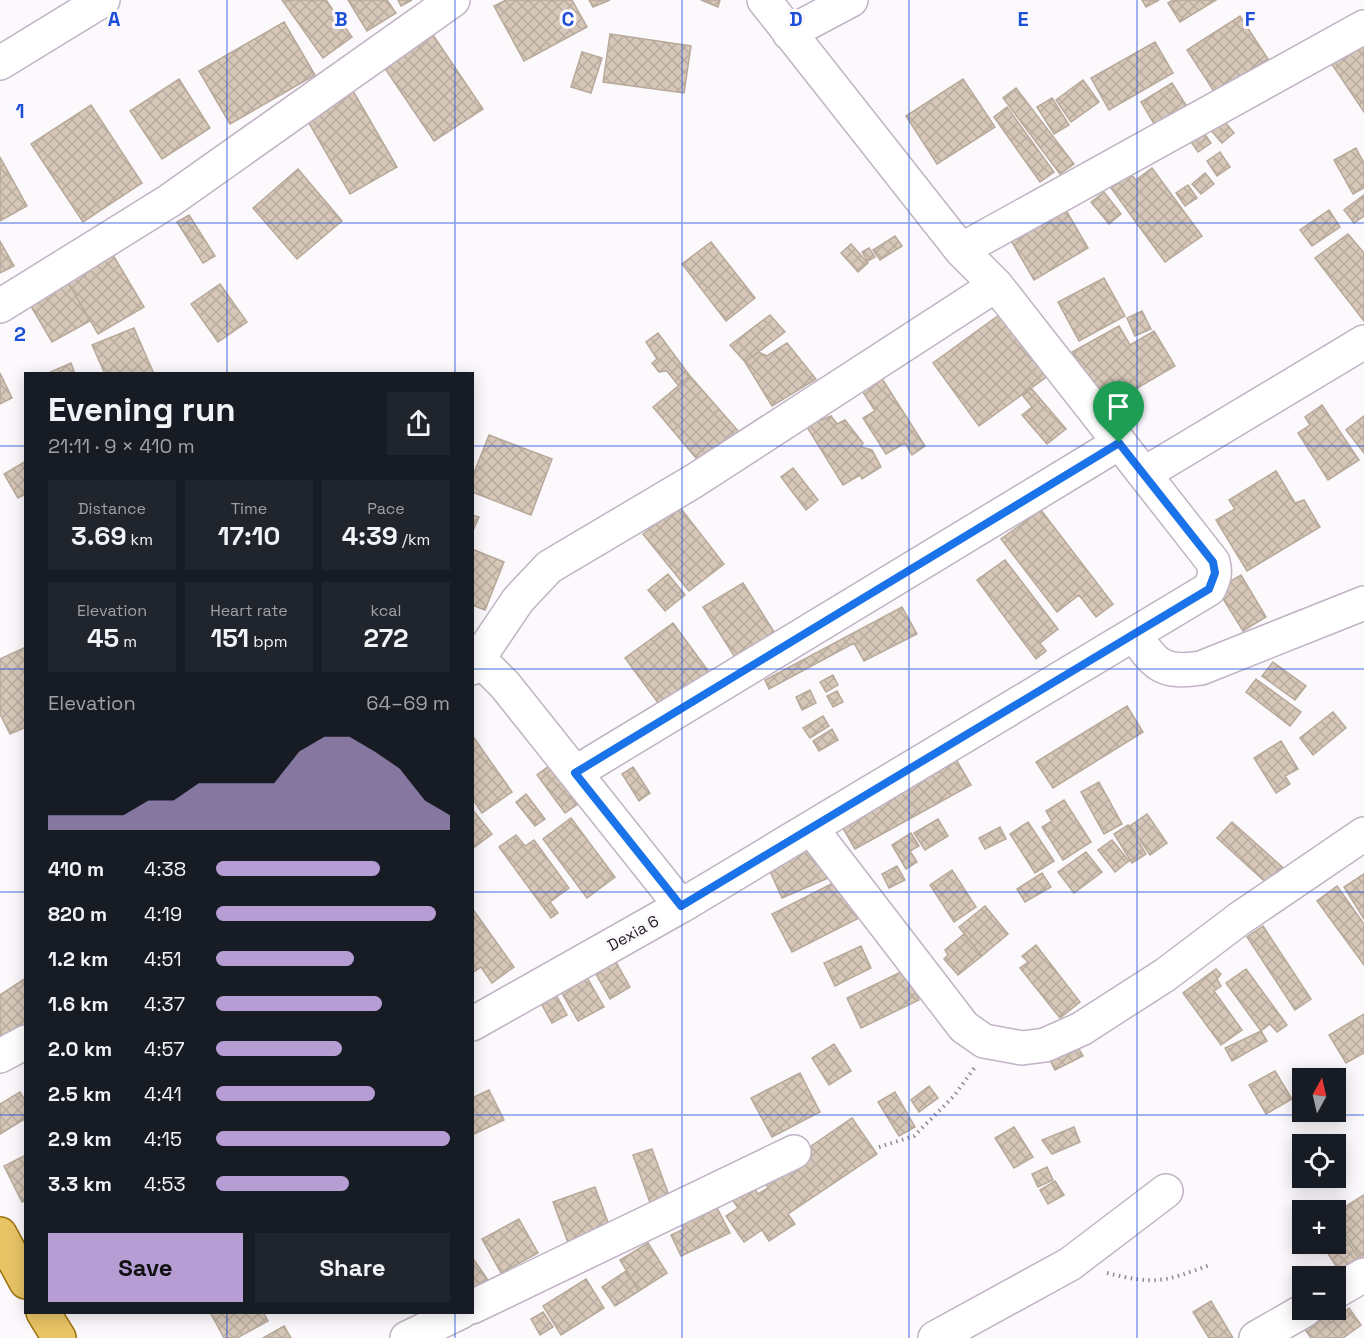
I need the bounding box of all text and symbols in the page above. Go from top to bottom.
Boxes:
text: A [108,6,121,32]
text: B [334,6,348,32]
text: C [562,6,575,32]
text: D [789,6,803,32]
text: E [1017,6,1029,32]
text: F [1245,6,1256,32]
text: 1 [15,98,25,124]
text: 2 [14,321,26,347]
pin [1093,381,1144,443]
text: Evening run [48,389,236,431]
icon: arrive [1102,390,1135,423]
button: share [387,392,450,455]
text: 21:11 · 9 × 410 m [48,433,195,459]
text: Distance [78,498,146,519]
text: Time [231,498,267,519]
text: Pace [367,498,405,519]
text: 3.69 [71,519,126,553]
text: 17:10 [218,519,280,553]
text: 4:39 [342,519,398,553]
text: km [126,529,153,550]
text: /km [398,529,430,550]
text: Elevation [77,600,147,621]
text: Heart rate [210,600,288,621]
text: kcal [371,600,401,621]
text: 45 [87,621,119,655]
text: 151 [210,621,249,655]
text: 272 [364,621,408,655]
text: m [119,631,137,652]
text: bpm [249,631,288,652]
text: Elevation [48,690,136,716]
text: 64–69 m [366,690,450,716]
text: 410 m [48,856,104,882]
text: 4:38 [144,856,186,882]
text: 820 m [48,901,107,927]
text: 4:19 [144,901,182,927]
street label: Dexia 6 [603,910,663,956]
text: 1.2 km [48,946,108,972]
text: 4:51 [144,946,182,972]
text: 1.6 km [48,991,109,1017]
text: 4:37 [144,991,185,1017]
text: 2.0 km [48,1036,112,1062]
text: 4:57 [144,1036,185,1062]
north arrow [1292,1068,1346,1122]
map controls [1292,1068,1346,1320]
text: 2.5 km [48,1081,111,1107]
text: 4:41 [144,1081,182,1107]
text: 2.9 km [48,1126,112,1152]
text: 4:15 [144,1126,182,1152]
button: locate [1292,1134,1346,1188]
text: 3.3 km [48,1171,112,1197]
text: 4:53 [144,1171,186,1197]
button: + [1292,1200,1346,1254]
button: Save [48,1233,243,1302]
button: Share [255,1233,450,1302]
button: − [1292,1266,1346,1320]

